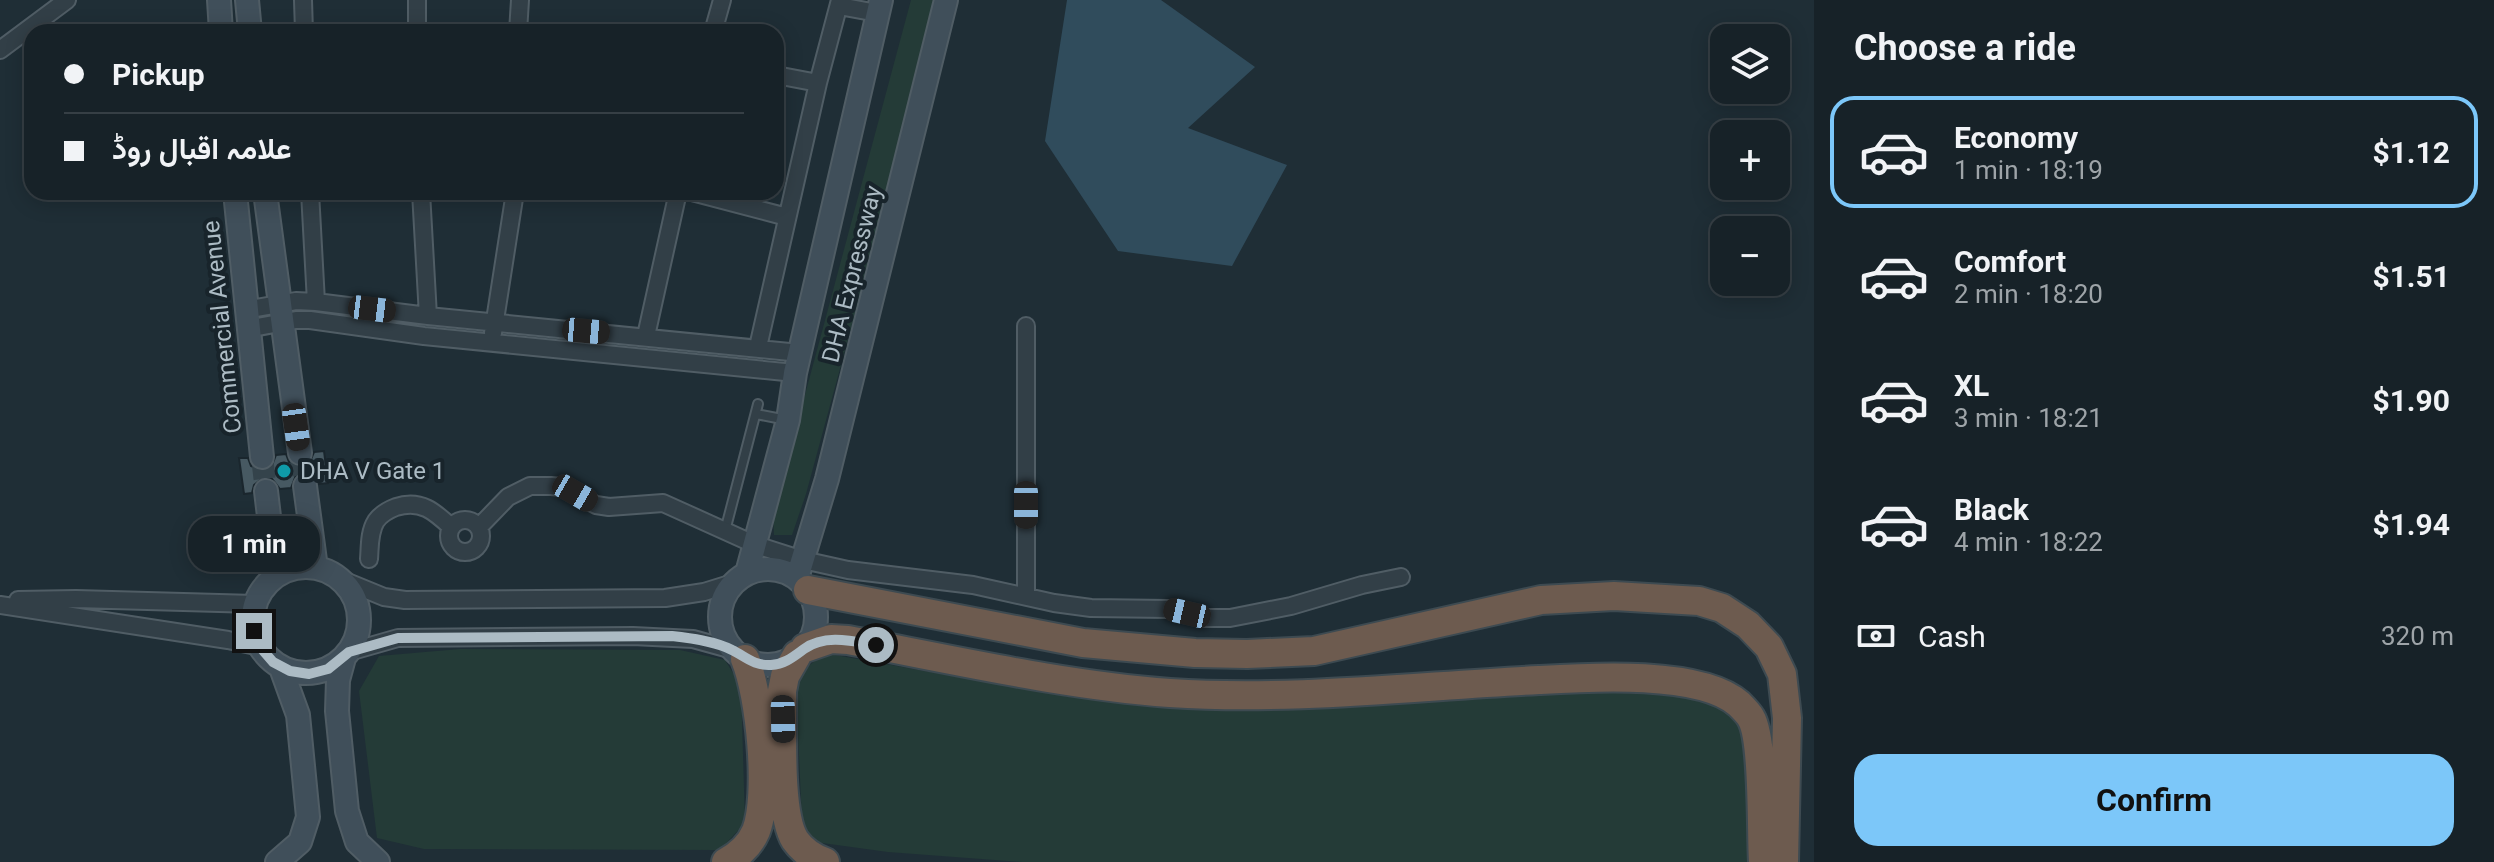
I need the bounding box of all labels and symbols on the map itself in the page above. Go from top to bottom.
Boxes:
street label: DHA Expressway [816,182,888,365]
street label: Commercial Avenue [197,219,247,435]
car [347,294,397,324]
car [561,317,611,345]
car [281,402,311,452]
place label: DHA V Gate 1 [300,457,445,485]
marker: DHA V Gate 1 [275,462,293,480]
car [548,471,602,515]
car [1014,481,1038,529]
callout: 1 min [188,515,320,571]
car [1161,596,1213,630]
route end [236,613,272,649]
route start [858,627,894,663]
car [771,695,795,743]

